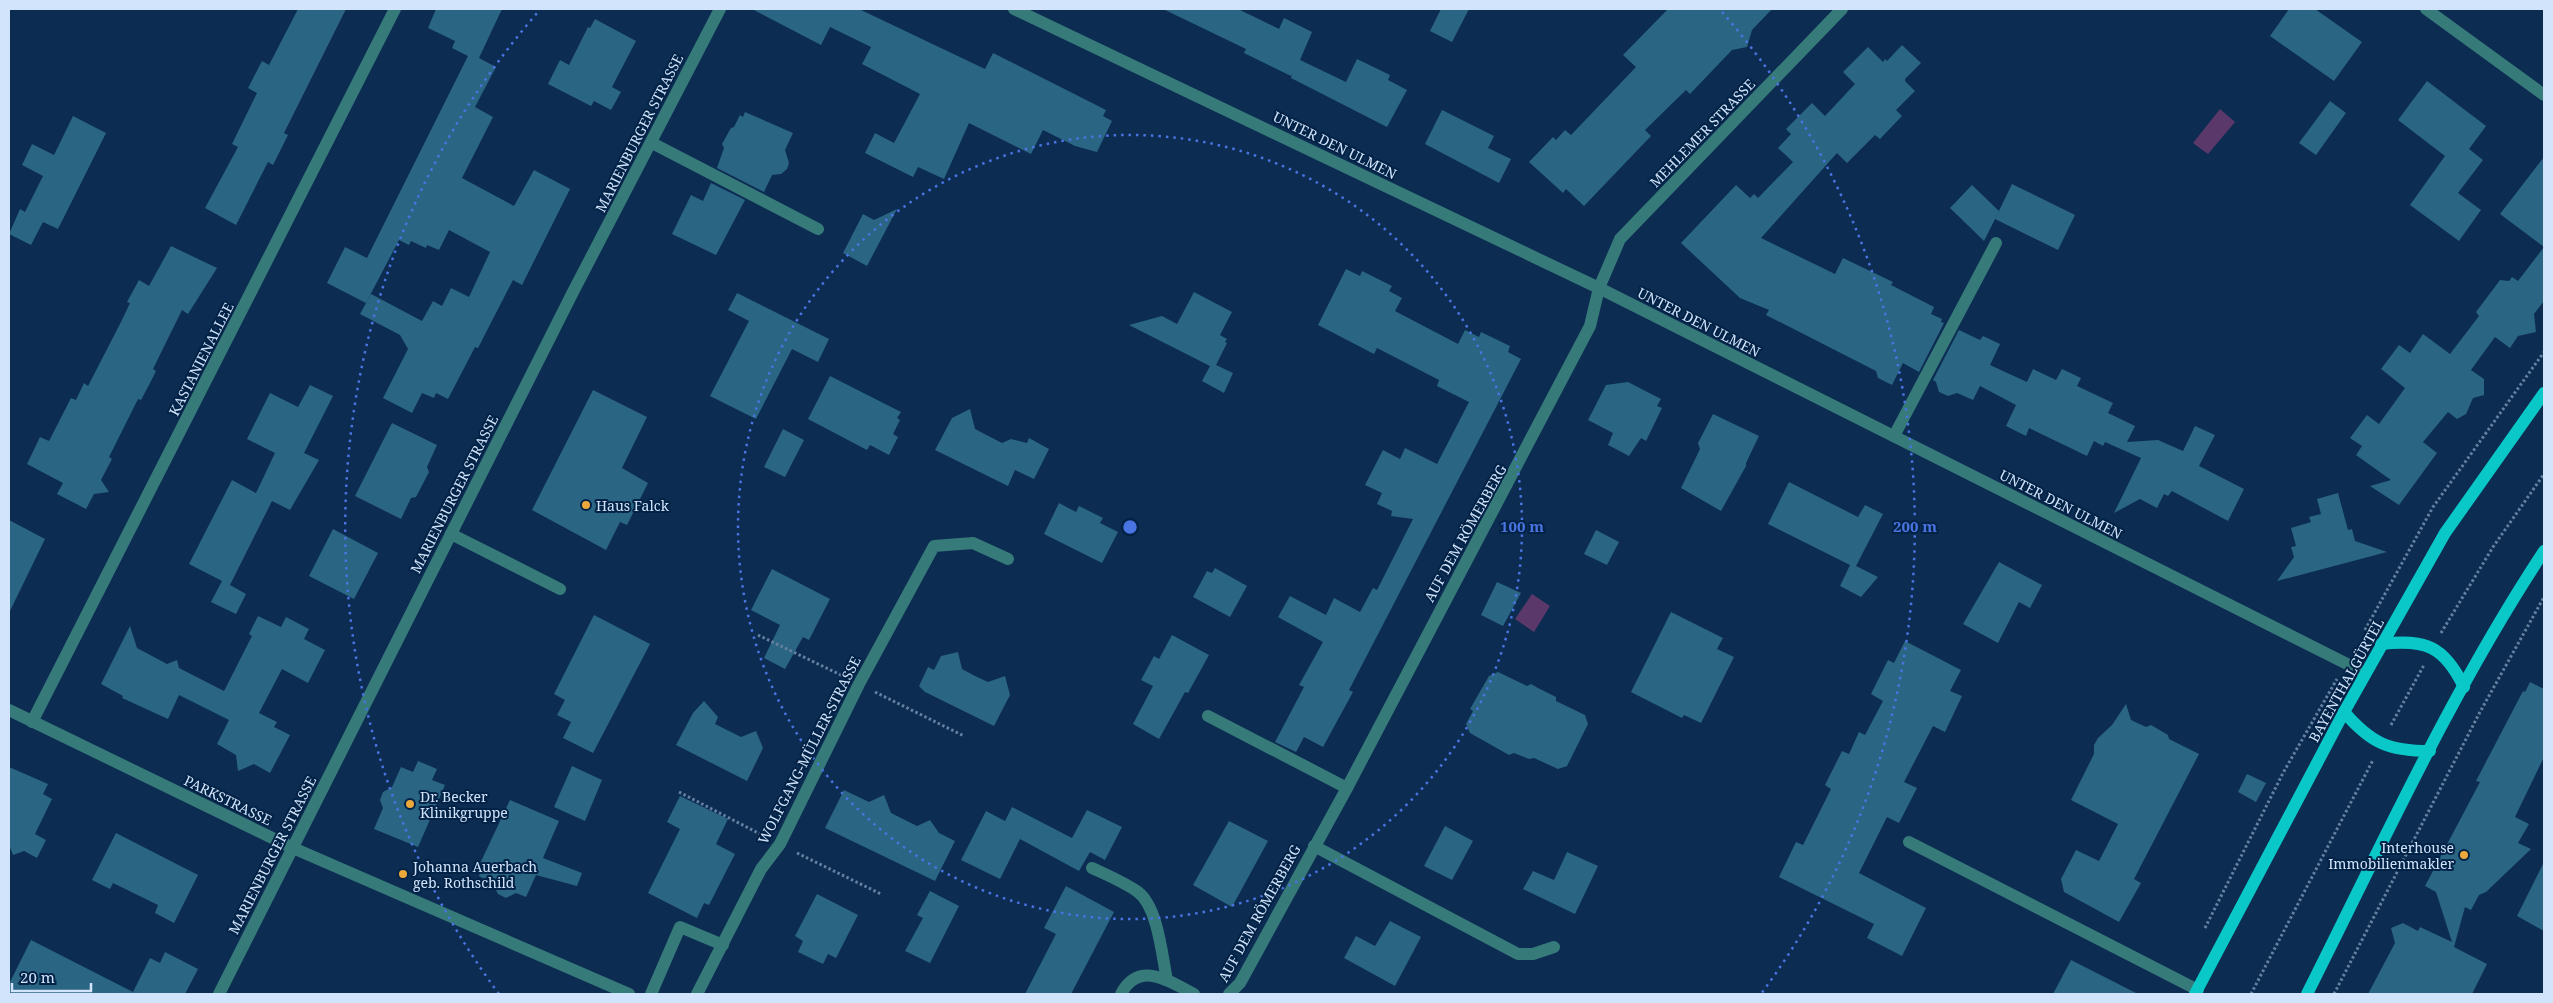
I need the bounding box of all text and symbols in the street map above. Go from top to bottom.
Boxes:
street label: MARIENBURGER STRASSE [591,50,687,215]
street label: MEHLEMER STRASSE [1645,74,1759,191]
street label: UNTER DEN ULMEN [1270,107,1400,183]
street label: UNTER DEN ULMEN [1634,283,1764,361]
street label: KASTANIENALLEE [164,299,238,419]
street label: MARIENBURGER STRASSE [406,411,502,576]
street label: AUF DEM RÖMERBERG [1419,461,1511,605]
street label: UNTER DEN ULMEN [1996,465,2126,543]
place label: Haus Falck [596,496,670,515]
marker: Haus Falck [580,499,592,511]
text: 100 m [1500,516,1544,536]
text: 200 m [1893,516,1937,536]
centre of rings [1121,518,1139,536]
street label: BAYENTHALGÜRTEL [2304,614,2388,745]
street label: WOLFGANG-MÜLLER-STRASSE [753,653,865,847]
street label: PARKSTRASSE [181,771,275,830]
street label: MARIENBURGER STRASSE [224,772,320,937]
place label: Dr. Becker Klinikgruppe [420,787,508,822]
marker: Dr. Becker Klinikgruppe [404,798,416,810]
place label: Interhouse Immobilienmakler [2328,838,2454,873]
street label: AUF DEM RÖMERBERG [1213,841,1305,985]
marker: Interhouse Immobilienmakler [2458,849,2470,861]
place label: Johanna Auerbach geb. Rothschild [412,857,537,892]
marker: Johanna Auerbach geb. Rothschild [397,868,409,880]
scale bar [12,960,91,992]
text: 20 m [20,967,55,987]

